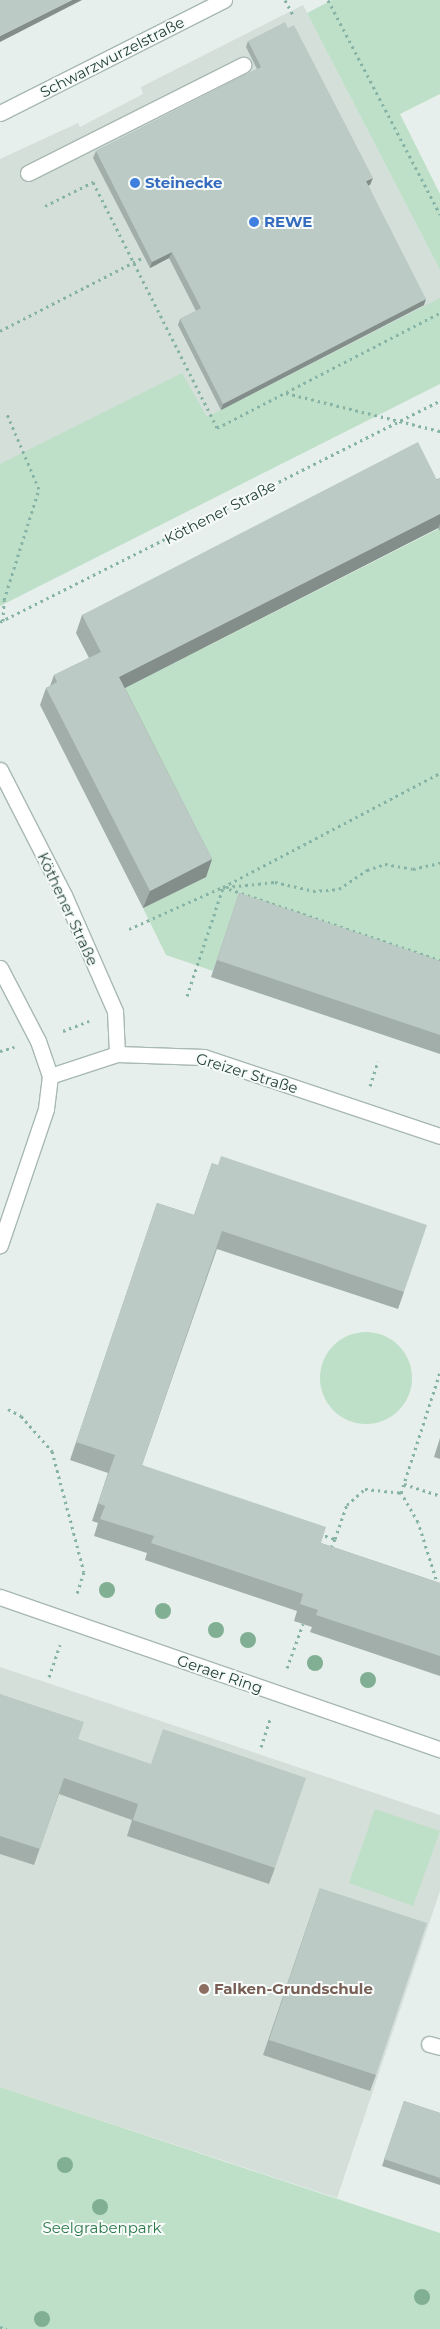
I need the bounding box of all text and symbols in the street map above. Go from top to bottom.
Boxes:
street label: Schwarzwurzelstraße [37,13,187,101]
place label: Steinecke [145,174,222,192]
marker: Steinecke [129,177,141,189]
place label: REWE [264,213,312,231]
marker: REWE [248,216,260,228]
street label: Köthener Straße [161,476,279,548]
street label: Köthener Straße [34,850,102,968]
street label: Greizer Straße [194,1049,300,1097]
street label: Geraer Ring [175,1651,265,1697]
place label: Falken-Grundschule [214,1980,373,1998]
marker: Falken-Grundschule [198,1983,210,1995]
park label: Seelgrabenpark [42,2219,162,2237]

